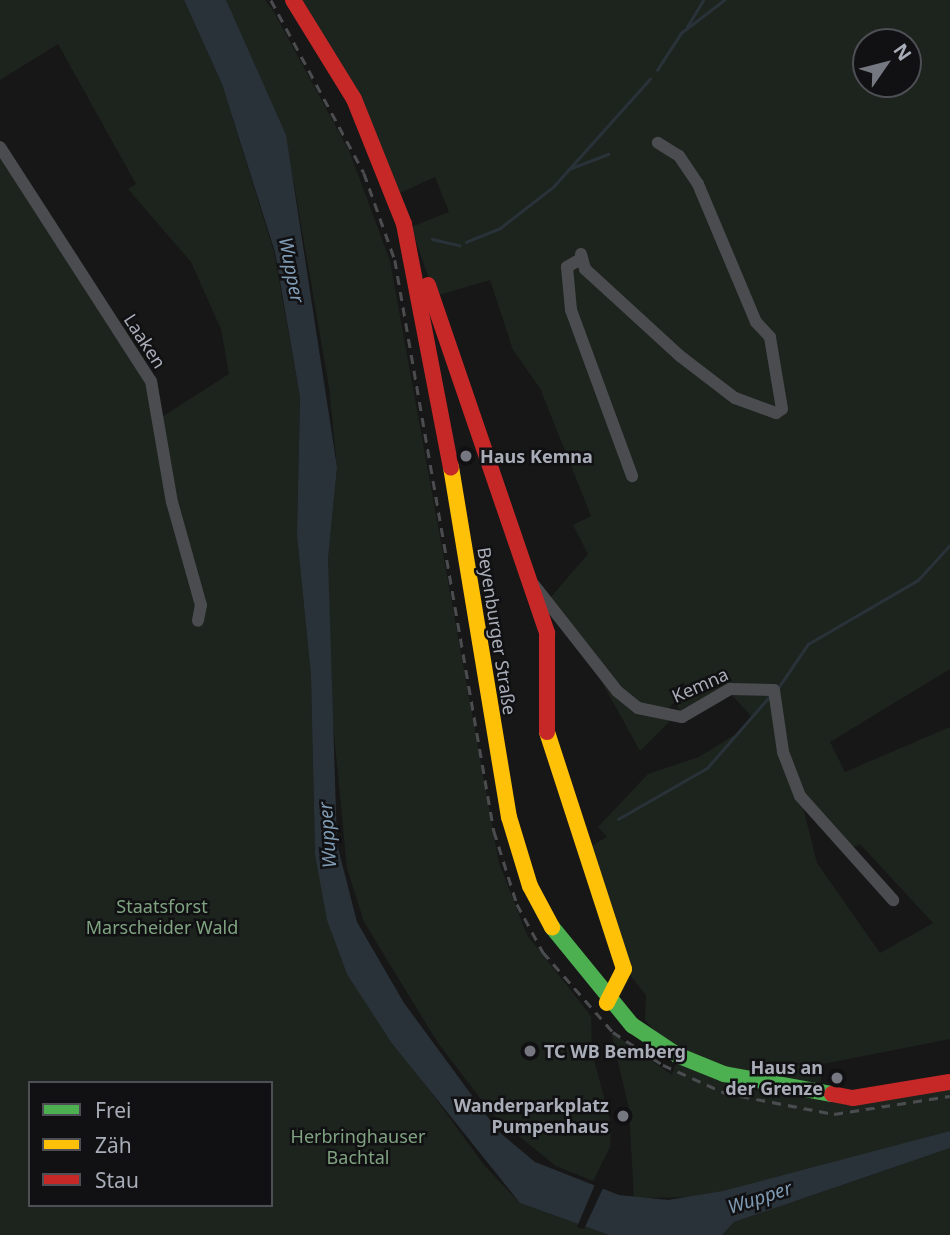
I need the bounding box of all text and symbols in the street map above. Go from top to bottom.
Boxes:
north arrow [852,28,922,98]
text: N [887,38,918,66]
water label: Wupper [274,235,308,305]
street label: Laaken [119,310,171,372]
place label: Haus Kemna [480,445,593,467]
marker: Haus Kemna [458,448,474,464]
street label: Beyenburger Straße [473,545,521,717]
street label: Kemna [668,663,732,707]
water label: Wupper [314,801,342,869]
park label: Staatsforst Marscheider Wald [86,896,238,939]
place label: TC WB Bemberg [544,1040,686,1062]
marker: TC WB Bemberg [522,1043,538,1059]
place label: Haus an der Grenze [725,1057,823,1100]
marker: Haus an der Grenze [829,1070,845,1086]
legend [28,1081,273,1207]
place label: Wanderparkplatz Pumpenhaus [454,1095,609,1138]
text: Frei [95,1096,131,1124]
marker: Wanderparkplatz Pumpenhaus [615,1108,631,1124]
park label: Herbringhauser Bachtal [291,1126,425,1168]
text: Zäh [95,1131,132,1159]
text: Stau [95,1166,139,1194]
water label: Wupper [725,1177,795,1219]

